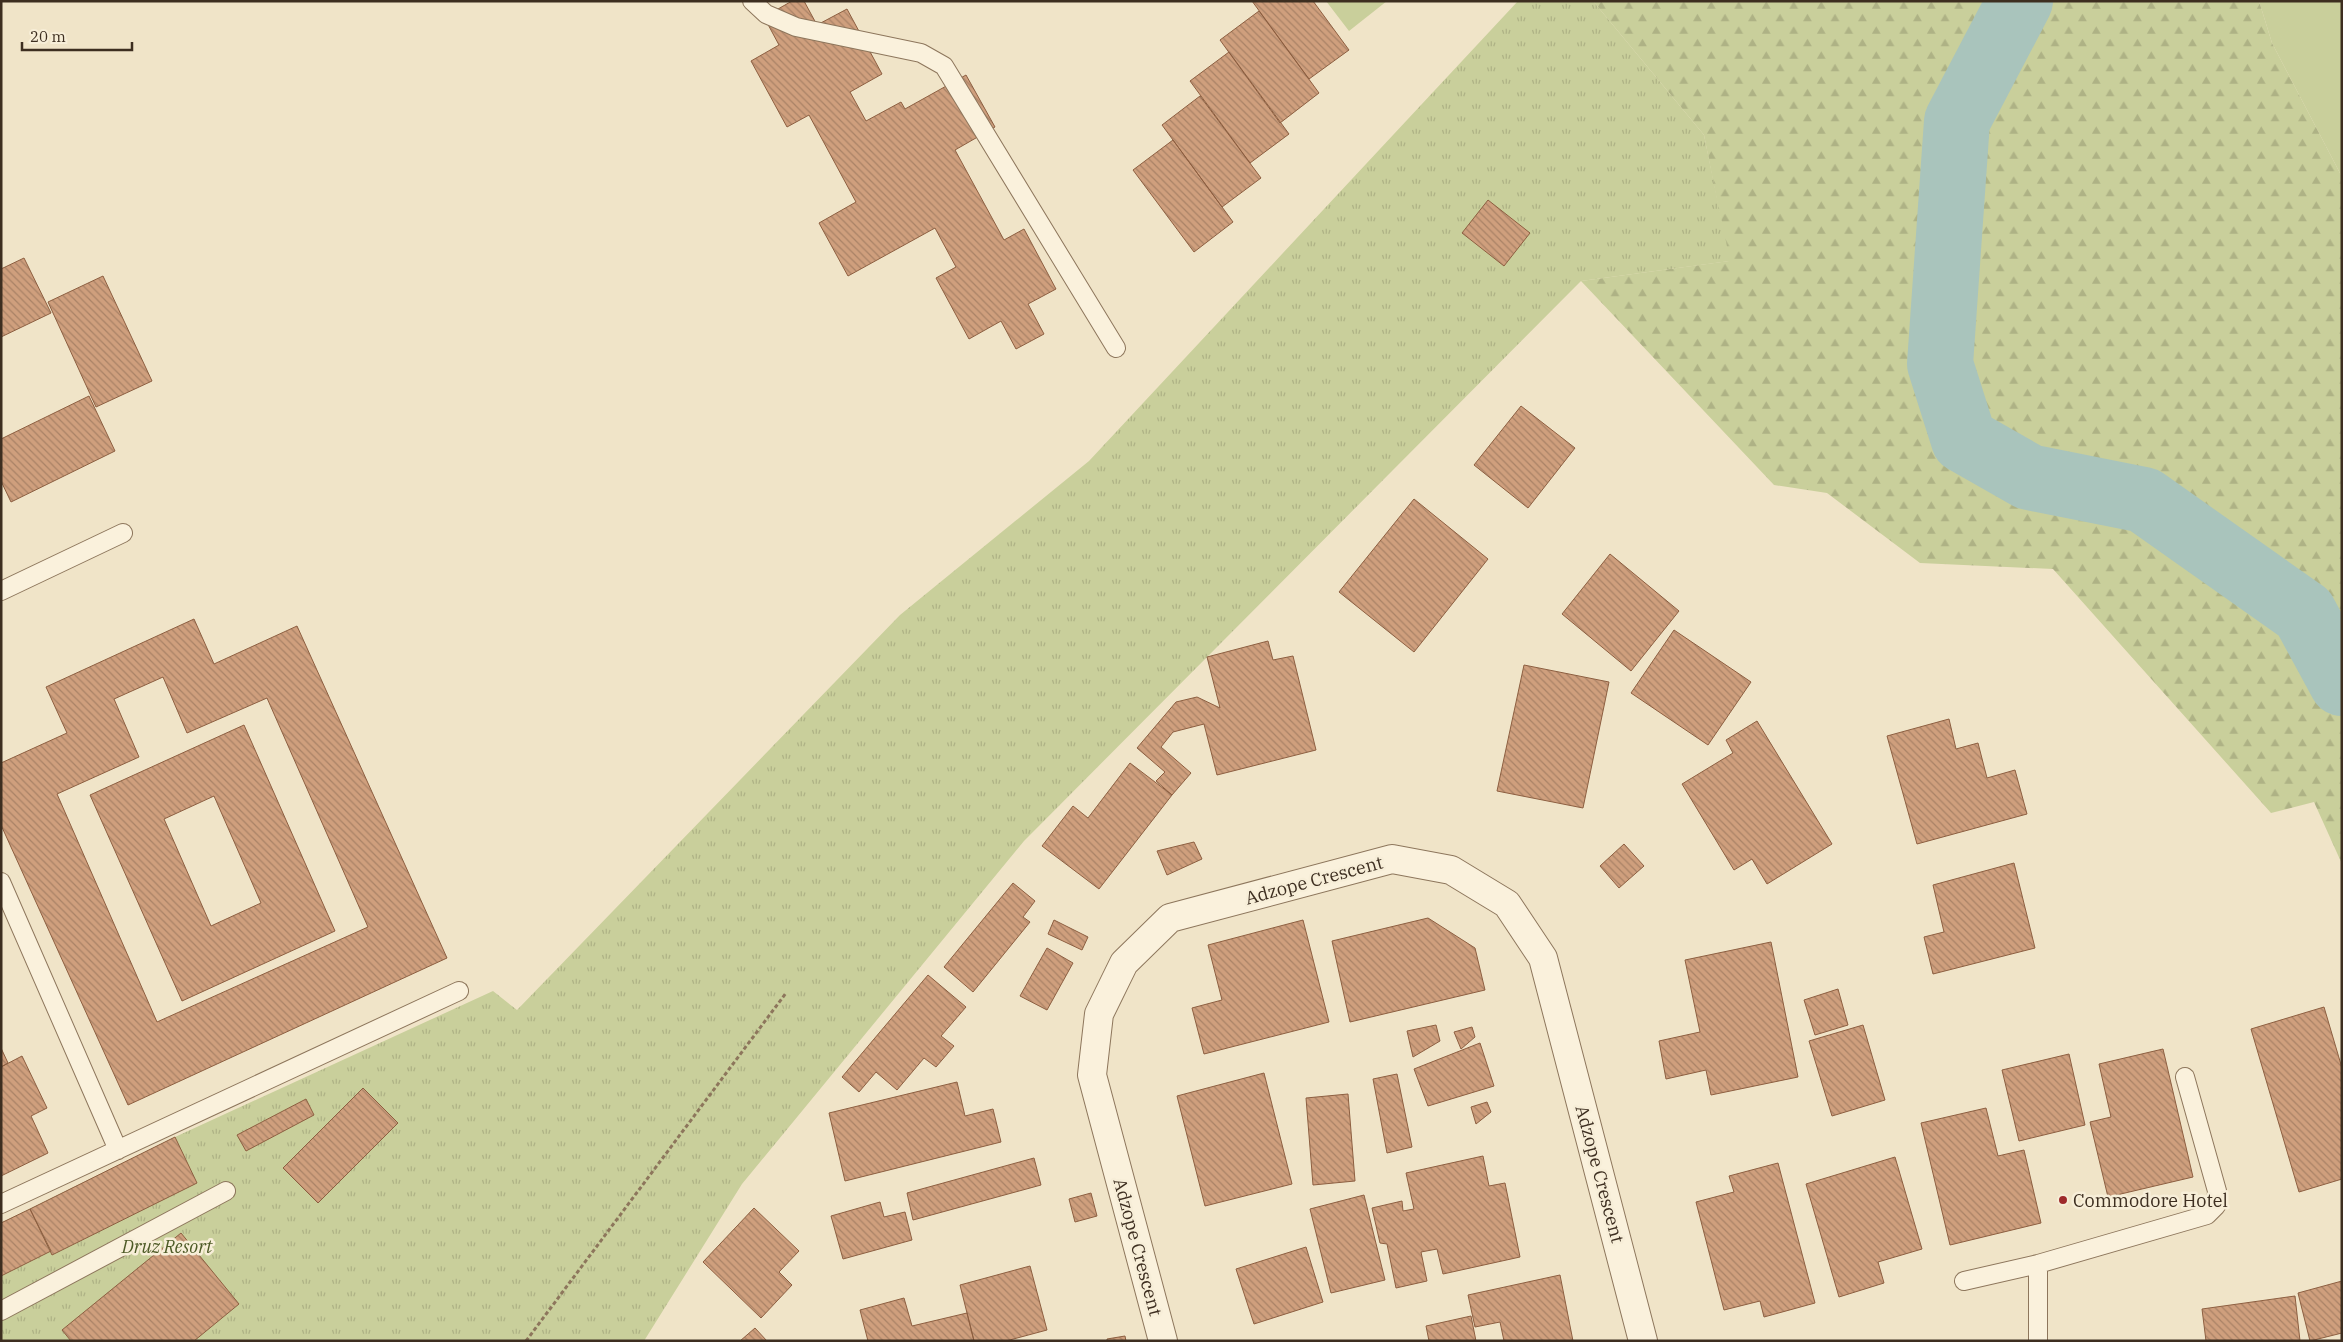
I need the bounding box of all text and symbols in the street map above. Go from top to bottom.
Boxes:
scale bar [22,20,132,52]
text: 20 m [30,27,66,46]
street label: Adzope Crescent [1243,851,1385,909]
street label: Adzope Crescent [1571,1103,1629,1245]
street label: Adzope Crescent [1109,1176,1167,1318]
place label: Commodore Hotel [2073,1189,2228,1212]
marker: Commodore Hotel [2057,1194,2069,1206]
park label: Druz Resort [121,1235,213,1258]

